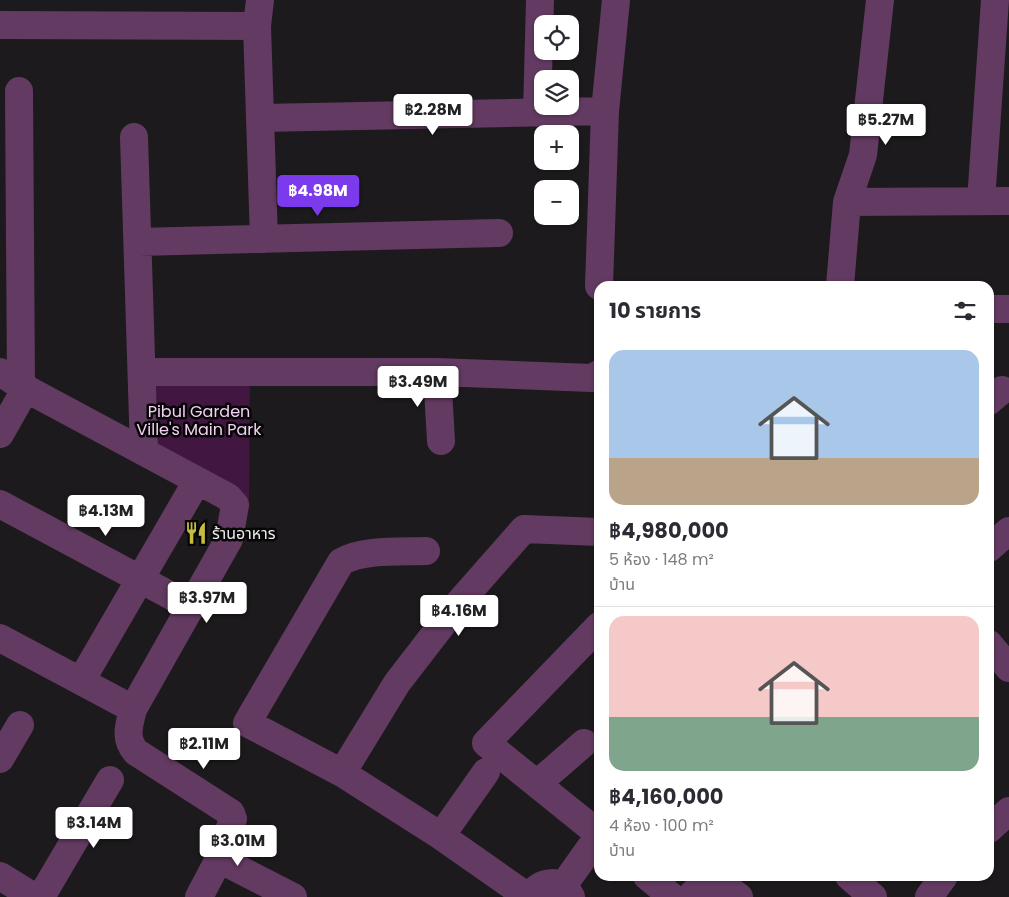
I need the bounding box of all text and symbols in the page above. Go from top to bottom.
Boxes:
map controls [534,15,579,225]
button: locate [534,15,579,60]
button: layers [534,70,579,115]
pin: ฿2.28M [392,94,474,136]
text: ฿2.28M [404,98,462,121]
pin: ฿5.27M [845,104,927,146]
text: ฿5.27M [858,108,914,131]
button: + [534,125,579,170]
pin: ฿4.98M [277,174,359,217]
text: ฿4.98M [288,179,348,202]
button: − [534,180,579,225]
text: 10 รายการ [609,296,701,325]
icon: filters [951,297,979,325]
pin: ฿3.49M [377,366,459,408]
text: ฿3.49M [389,370,447,393]
icon: home [749,383,839,473]
park label: Pibul Garden Ville's Main Park [136,400,262,441]
pin: ฿4.13M [65,494,147,537]
text: ฿4.13M [78,499,134,522]
text: ฿4,980,000 [609,516,729,545]
restaurant icon: ร้านอาหาร [183,520,209,546]
place label: ร้านอาหาร [212,522,276,545]
text: 5 ห้อง · 148 m² [609,548,714,571]
text: บ้าน [609,573,635,596]
pin: ฿3.97M [166,582,248,624]
text: ฿3.97M [179,586,235,609]
pin: ฿4.16M [418,594,500,637]
text: ฿4.16M [431,599,487,622]
icon: home [749,648,839,738]
pin: ฿2.11M [163,728,245,770]
text: ฿2.11M [179,732,229,755]
text: ฿4,160,000 [609,782,724,811]
pin: ฿3.14M [53,806,135,849]
text: ฿3.14M [66,811,122,834]
text: 4 ห้อง · 100 m² [609,814,714,837]
pin: ฿3.01M [197,824,279,867]
text: ฿3.01M [211,829,265,852]
text: บ้าน [609,839,635,862]

